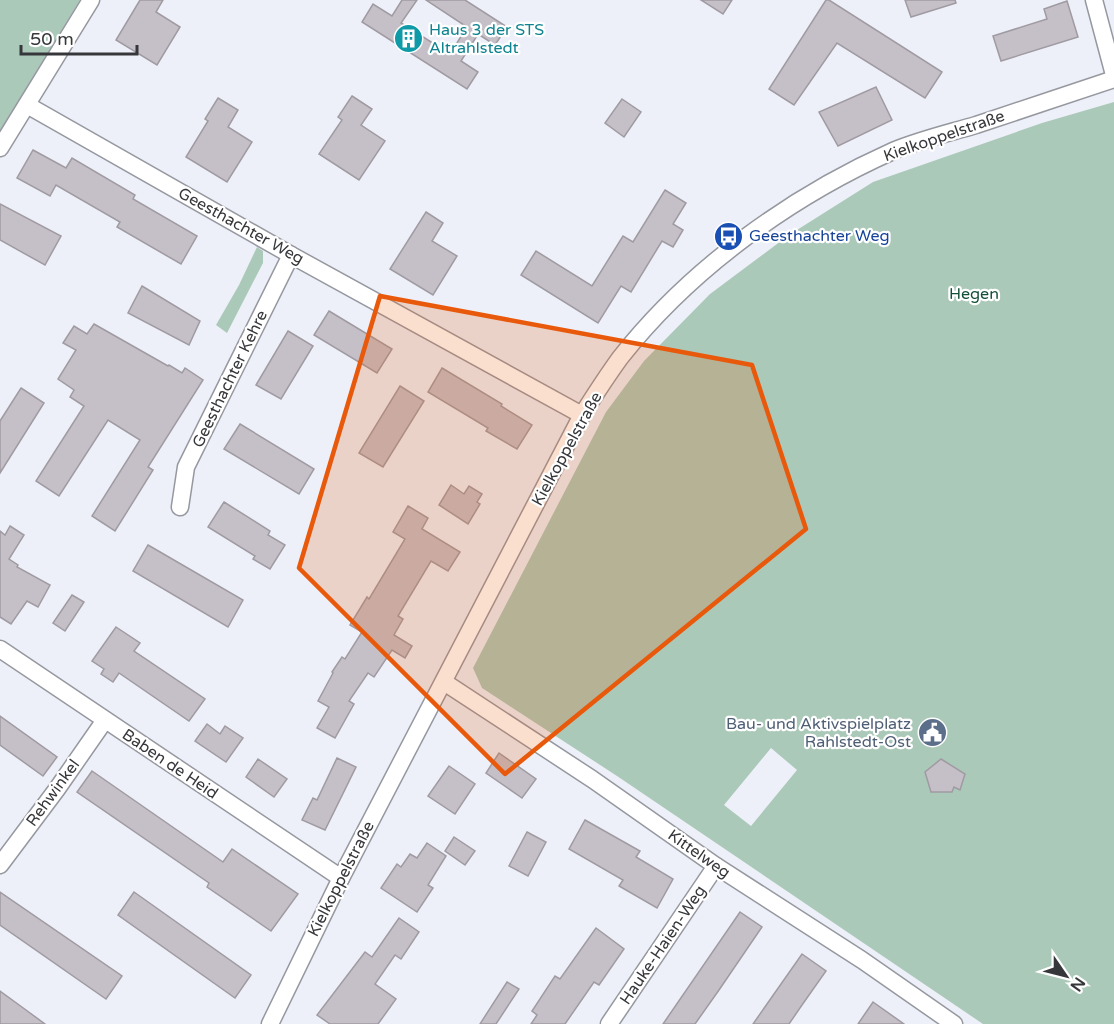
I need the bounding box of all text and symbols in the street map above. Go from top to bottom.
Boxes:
scale bar [21,18,136,56]
place label: Haus 3 der STS Altrahlstedt [429,20,544,58]
building icon: Haus 3 der STS Altrahlstedt [392,23,424,55]
text: 50 m [30,28,74,50]
street label: Kielkoppelstraße [881,106,1007,166]
street label: Geesthachter Weg [175,183,307,269]
bus stop icon: Geesthachter Weg [712,220,744,252]
place label: Geesthachter Weg [749,226,890,246]
park label: Hegen [949,284,999,304]
street label: Geesthachter Kehre [188,307,272,451]
street label: Kielkoppelstraße [527,389,607,509]
place label: Bau- und Aktivspielplatz Rahlstedt-Ost [726,714,911,752]
public building icon: Bau- und Aktivspielplatz Rahlstedt-Ost [916,717,948,749]
street label: Baben de Heid [118,725,222,803]
street label: Rehwinkel [22,756,84,830]
street label: Kielkoppelstraße [303,818,379,940]
street label: Kittelweg [664,825,734,883]
street label: Hauke-Haien-Weg [616,881,710,1009]
north arrow [1036,946,1096,1006]
text: N [1066,973,1089,995]

